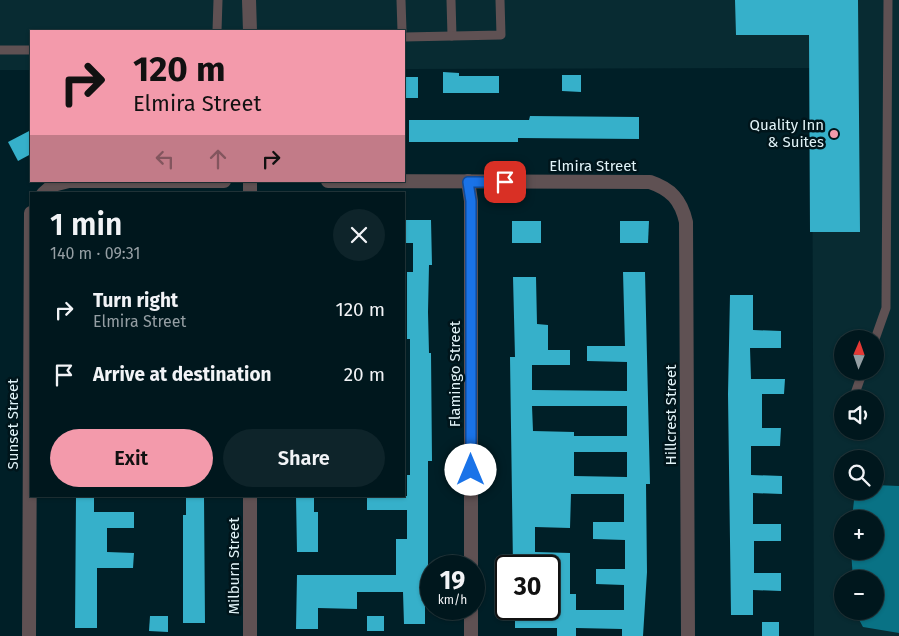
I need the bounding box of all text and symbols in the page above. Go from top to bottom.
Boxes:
text: 120 m [133,48,226,90]
icon: right [50,50,115,115]
text: Elmira Street [133,90,261,117]
place label: Quality Inn & Suites [750,116,824,151]
marker: Quality Inn & Suites [828,128,840,140]
icon: left [151,145,179,173]
icon: ahead [204,145,232,173]
icon: right [257,145,285,173]
street label: Elmira Street [549,157,637,175]
pin [484,161,526,203]
icon: arrive [491,168,519,196]
text: 1 min [50,207,122,243]
button: close [333,209,385,261]
text: 140 m · 09:31 [50,244,140,263]
text: Turn right [93,289,178,312]
icon: right [50,296,78,324]
text: 120 m [335,298,385,321]
text: Elmira Street [93,312,186,331]
street label: Flamingo Street [446,320,464,427]
north arrow [834,330,884,380]
map controls [834,330,884,620]
icon: arrive [50,361,78,389]
text: Arrive at destination [93,363,272,386]
text: 20 m [344,363,385,386]
street label: Hillcrest Street [662,364,680,465]
street label: Sunset Street [4,378,22,469]
button: sound [834,390,884,440]
button: Exit [50,429,213,487]
button: Share [223,429,385,487]
position arrow [444,443,496,495]
button: search [834,450,884,500]
button: + [834,510,884,560]
street label: Milburn Street [225,517,243,615]
speed limit sign: 30 [495,555,560,620]
text: 19 [440,566,465,596]
button: − [834,570,884,620]
text: km/h [438,593,467,607]

